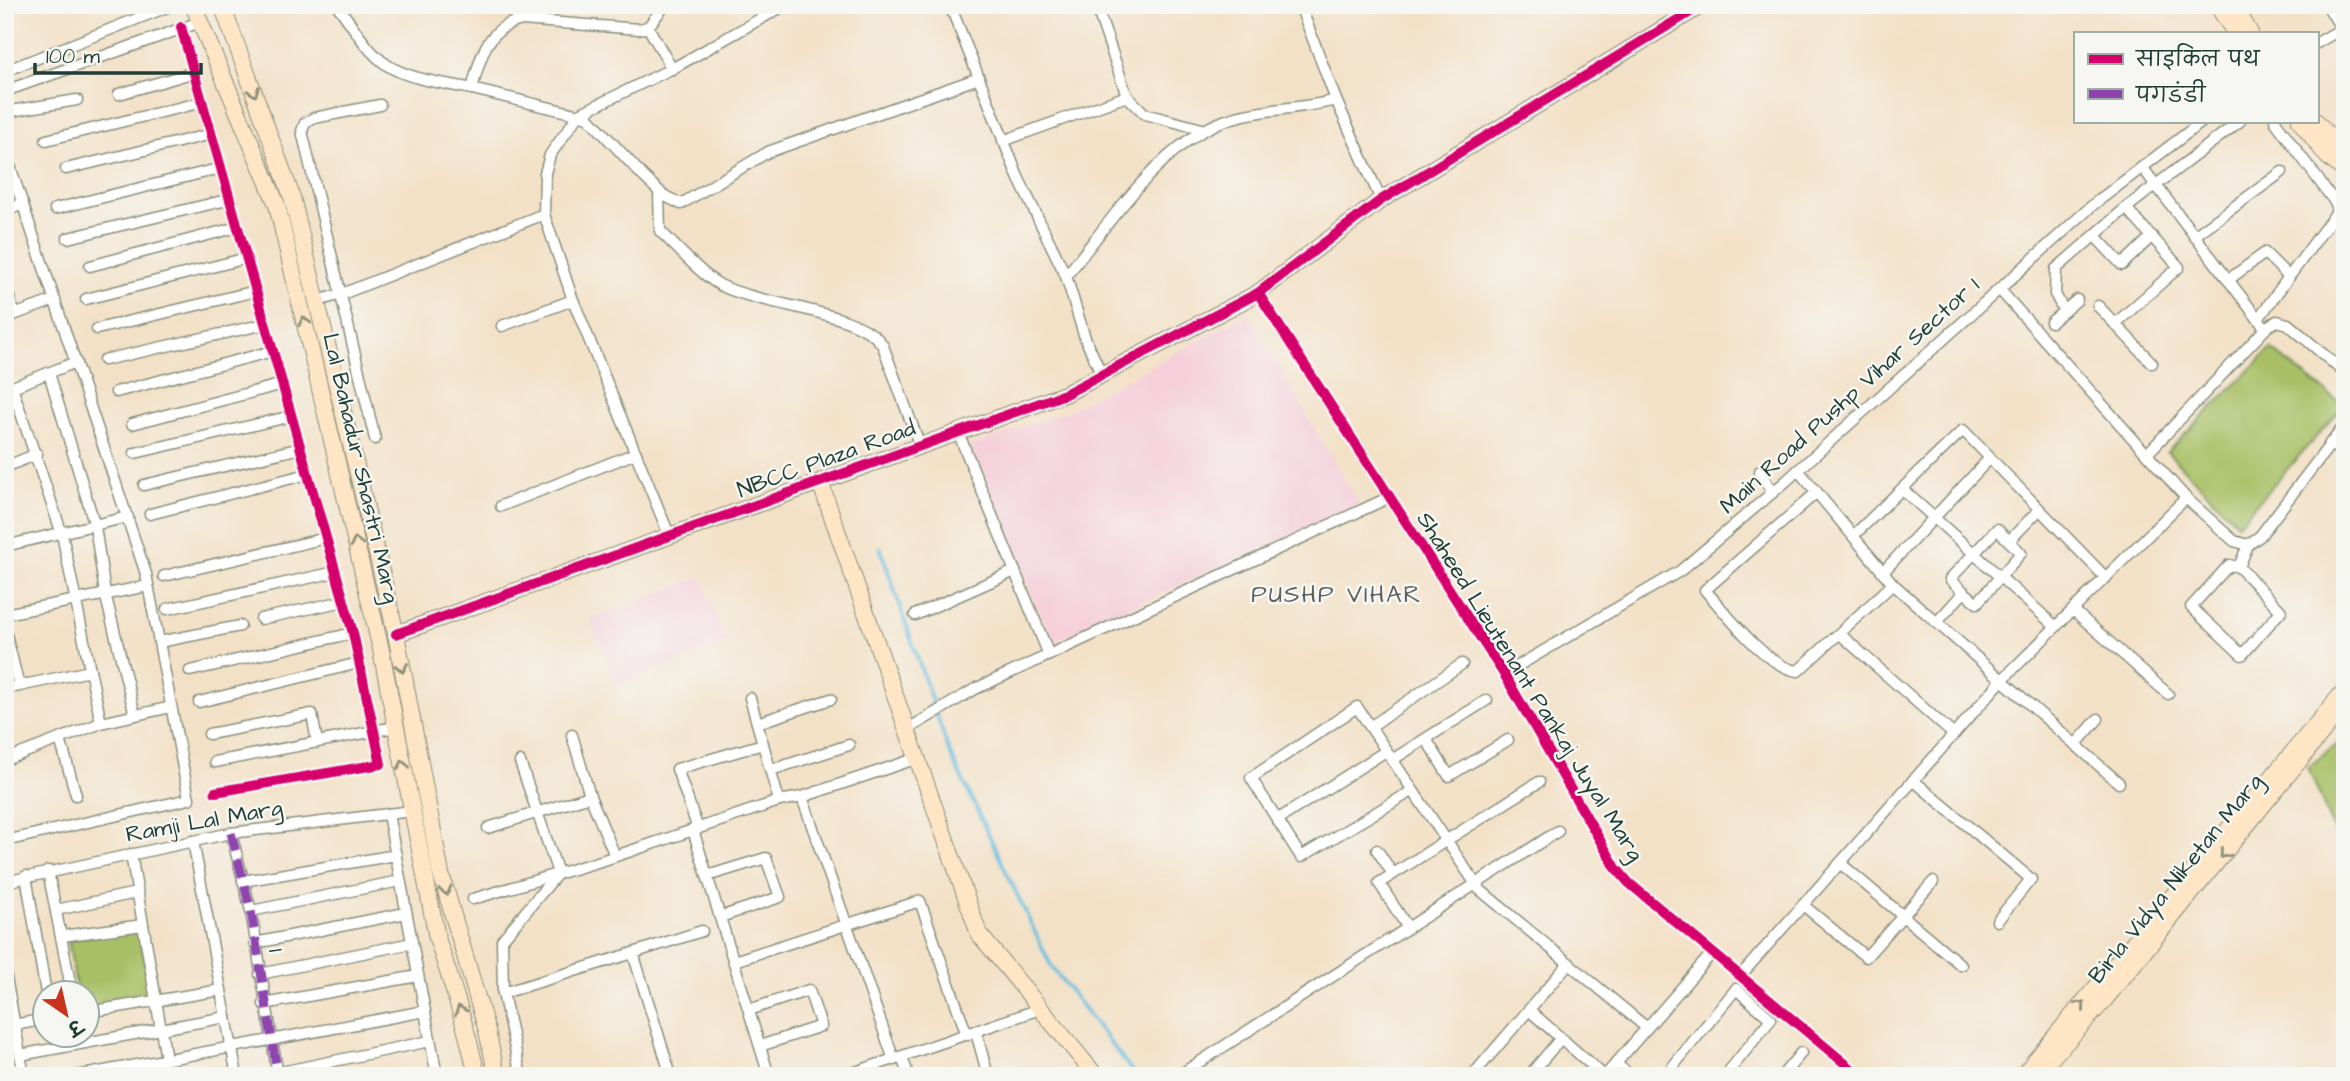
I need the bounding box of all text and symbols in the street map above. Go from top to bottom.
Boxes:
scale bar [35,32,201,76]
legend [2074,32,2318,122]
text: 100 m [46,42,101,71]
text: साइकिल पथ [2135,43,2261,74]
text: पगडंडी [2135,79,2207,110]
one-way arrow [246,86,260,98]
street label: Main Road Pushp Vihar Sector 1 [1713,270,1987,521]
one-way arrow [298,315,312,327]
street label: Lal Bahadur Shastri Marg [313,330,408,607]
street label: NBCC Plaza Road [733,412,920,506]
street label: Shaheed Lieutenant Pankaj Juyal Marg [1408,506,1652,868]
one-way arrow [349,537,364,549]
district label: PUSHP VIHAR [1251,578,1423,612]
one-way arrow [394,662,409,674]
one-way arrow [396,759,411,771]
street label: Birla Vidya Niketan Marg [2081,767,2271,991]
street label: Ramji Lal Marg [123,791,285,851]
one-way arrow [2220,846,2233,858]
one-way arrow [438,885,452,897]
street label: 1 [260,946,292,954]
north arrow [32,979,102,1050]
one-way arrow [2073,1000,2085,1013]
one-way arrow [455,1004,469,1016]
text: उ [60,1011,89,1043]

